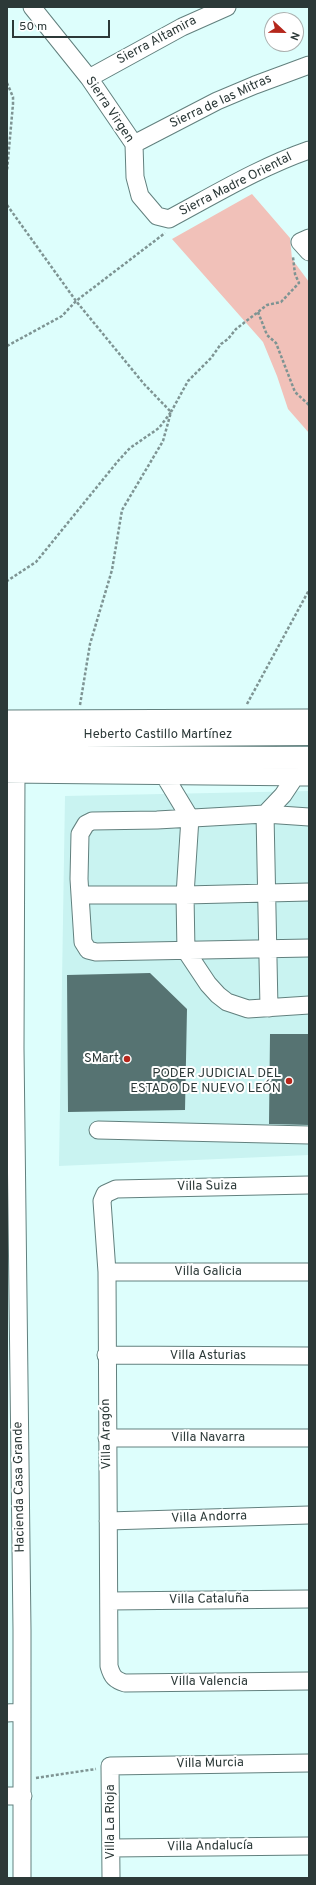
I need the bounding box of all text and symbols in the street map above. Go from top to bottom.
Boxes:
scale bar [14,12,112,38]
north arrow [264,12,304,52]
street label: Sierra Altamira [115,13,199,69]
text: 50 m [19,19,47,35]
text: N [286,30,302,42]
street label: Sierra de las Mitras [168,72,274,132]
street label: Sierra Virgen [81,74,137,146]
street label: Sierra Madre Oriental [177,150,295,220]
street label: Heberto Castillo Martínez [84,727,232,743]
place label: SMart [84,1051,119,1067]
marker: SMart [122,1054,132,1064]
place label: PODER JUDICIAL DEL ESTADO DE NUEVO LEÓN [130,1066,281,1097]
marker: PODER JUDICIAL DEL ESTADO DE NUEVO LEÓN [284,1076,294,1086]
street label: Villa Suiza [177,1179,237,1195]
street label: Villa Galicia [174,1264,242,1280]
street label: Villa Asturias [170,1348,246,1364]
street label: Villa Aragón [99,1398,115,1470]
street label: Hacienda Casa Grande [11,1421,29,1553]
street label: Villa Navarra [171,1430,245,1446]
street label: Villa Andorra [171,1509,247,1527]
street label: Villa Cataluña [169,1592,249,1608]
street label: Villa Valencia [170,1674,248,1690]
street label: Villa Murcia [176,1756,244,1772]
street label: Villa La Rioja [103,1785,119,1859]
street label: Villa Andalucía [167,1838,253,1856]

